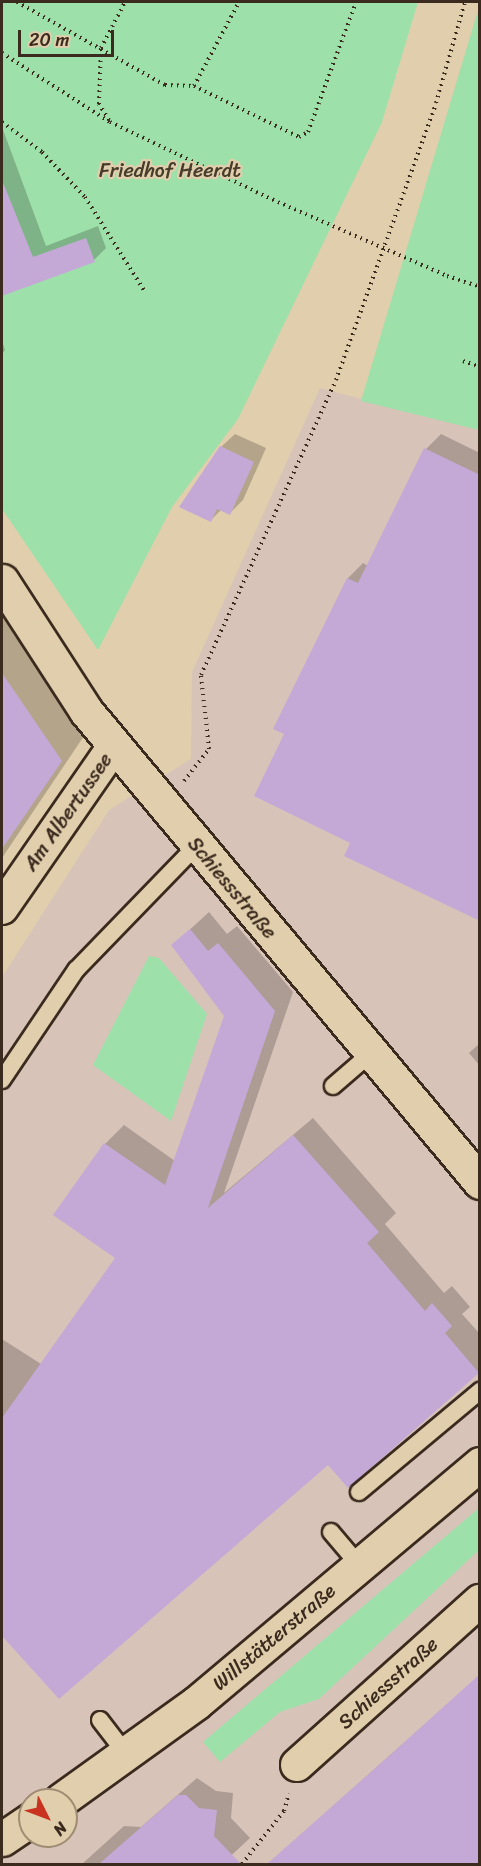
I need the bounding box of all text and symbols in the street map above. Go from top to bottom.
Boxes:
scale bar [21,18,117,56]
text: 20 m [29,24,69,56]
park label: Friedhof Heerdt [99,158,241,182]
street label: Am Albertussee [18,748,118,876]
street label: Schiessstraße [182,832,282,944]
street label: Willstätterstraße [208,1579,340,1695]
street label: Schiessstraße [333,1632,443,1734]
north arrow [18,1788,78,1848]
text: N [46,1815,75,1843]

